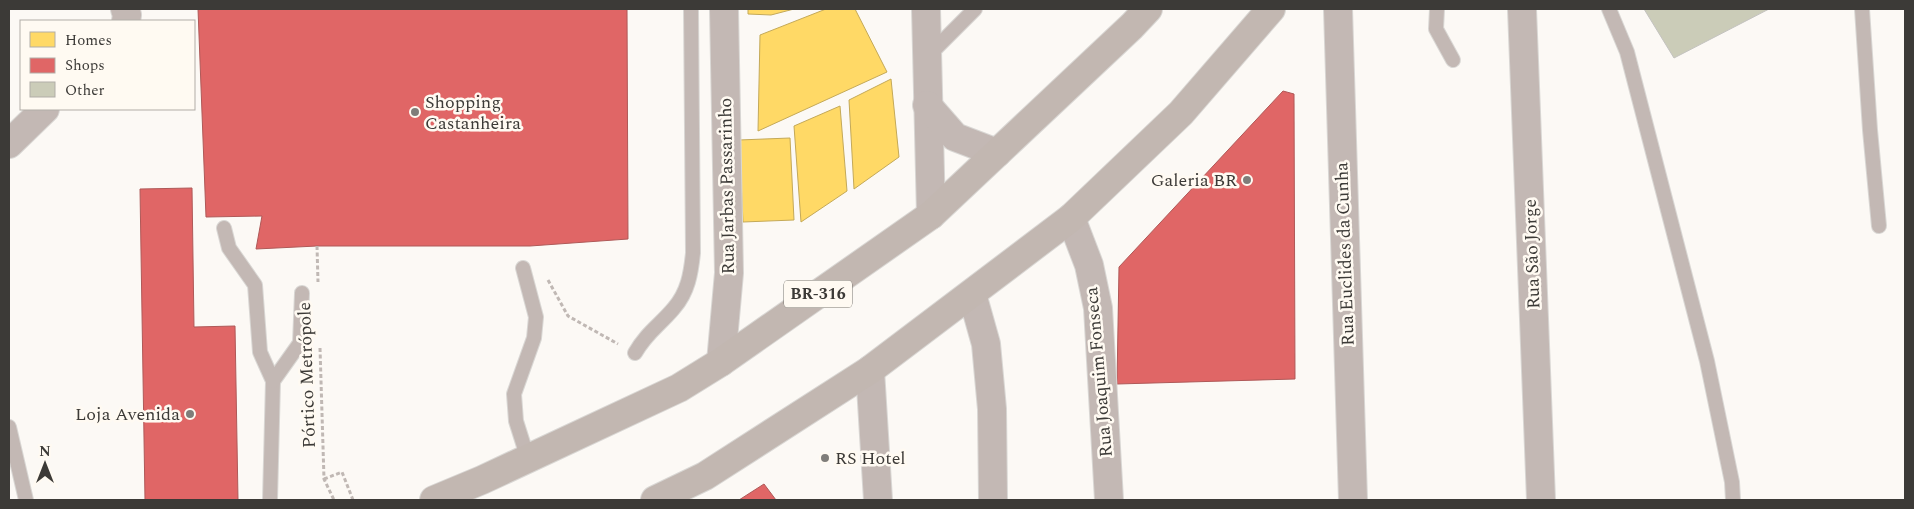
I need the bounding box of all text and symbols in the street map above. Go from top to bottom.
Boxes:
legend [20,20,195,110]
text: Homes [65,29,112,52]
text: Shops [65,54,105,77]
text: Other [65,79,104,102]
place label: Shopping Castanheira [425,89,521,137]
street label: Rua Jarbas Passarinho [712,98,742,274]
marker: Shopping Castanheira [409,106,421,118]
street label: Rua Euclides da Cunha [1328,161,1362,346]
place label: Galeria BR [1151,167,1237,194]
marker: Galeria BR [1241,174,1253,186]
street label: Rua São Jorge [1517,198,1547,310]
road number: BR-316 [784,280,852,308]
street label: Rua Joaquim Fonseca [1078,285,1120,458]
street label: Pórtico Metrópole [291,301,323,449]
place label: Loja Avenida [75,401,180,428]
marker: Loja Avenida [184,408,196,420]
north arrow [20,439,70,489]
text: N [39,441,51,462]
place label: RS Hotel [835,445,906,472]
marker: RS Hotel [819,452,831,464]

